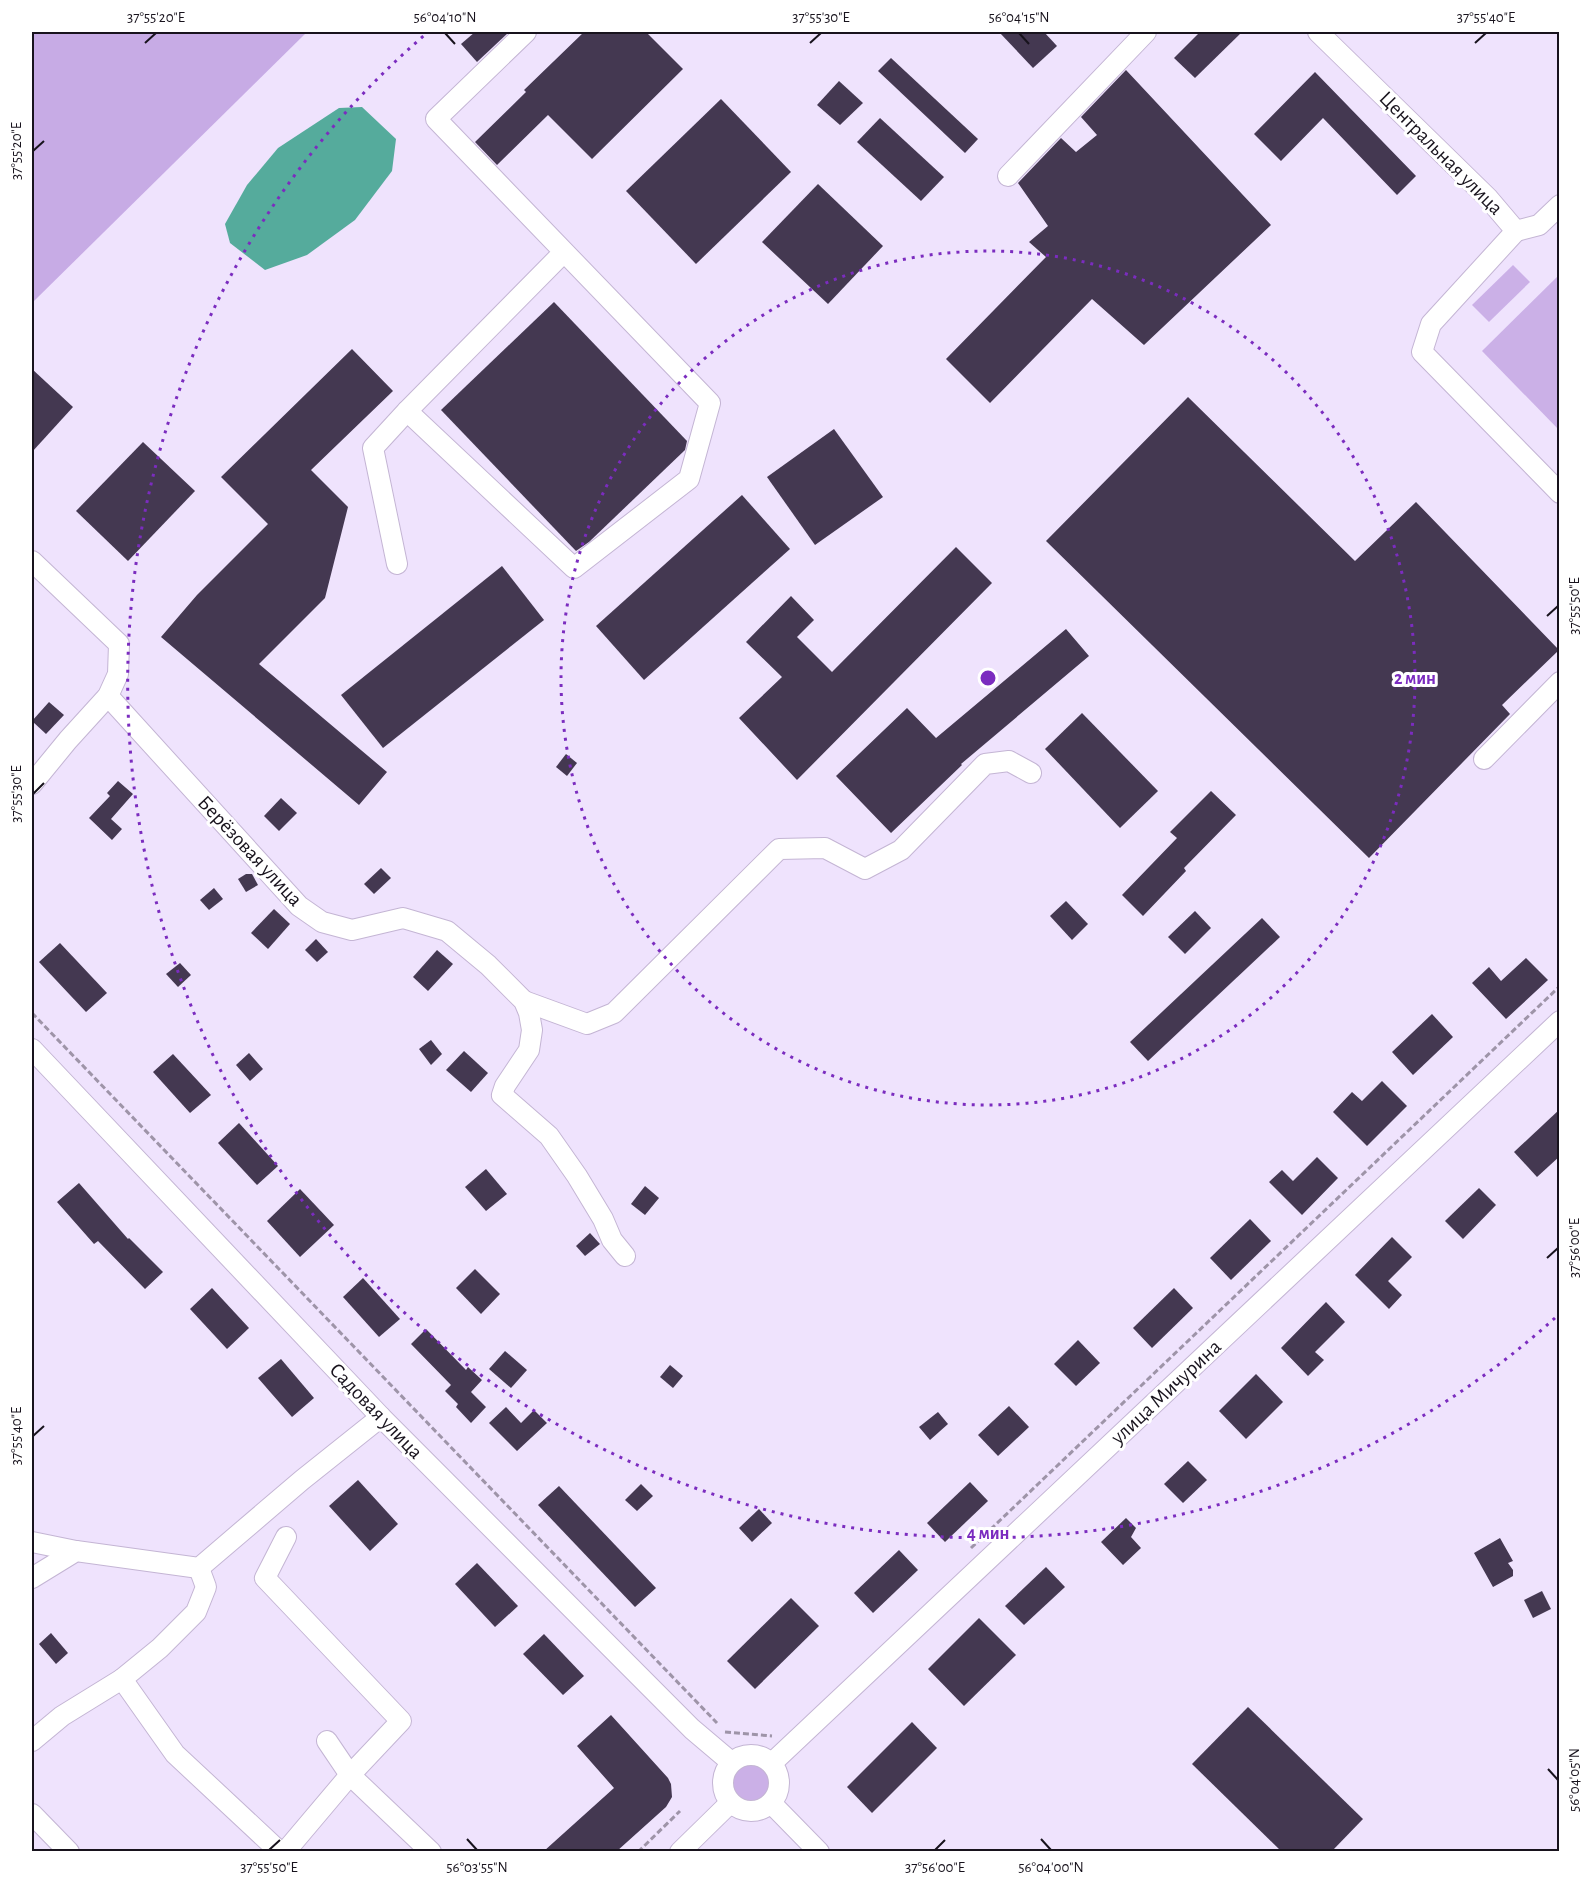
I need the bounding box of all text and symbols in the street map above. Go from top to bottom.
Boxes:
text: 37°55'20"E [127,10,185,25]
text: 56°04'10"N [414,10,476,25]
text: 37°55'30"E [792,10,850,25]
text: 56°04'15"N [988,10,1050,25]
text: 37°55'40"E [1457,10,1515,25]
street label: Центральная улица [1375,87,1507,219]
text: 37°55'20"E [9,122,24,180]
text: 37°55'50"E [1567,577,1582,635]
centre of rings [978,668,998,688]
text: 2 мин [1394,670,1436,688]
text: 37°55'30"E [9,765,24,823]
street label: Берёзовая улица [194,792,307,911]
text: 37°56'00"E [1567,1218,1582,1278]
street label: улица Мичурина [1106,1336,1225,1449]
street label: Садовая улица [325,1359,427,1463]
text: 37°55'40"E [9,1407,24,1465]
text: 4 мин [967,1525,1009,1543]
text: 56°04'05"N [1567,1748,1582,1812]
text: 37°55'50"E [240,1860,298,1875]
text: 56°03'55"N [446,1860,508,1875]
text: 37°56'00"E [905,1860,965,1875]
text: 56°04'00"N [1018,1860,1084,1875]

